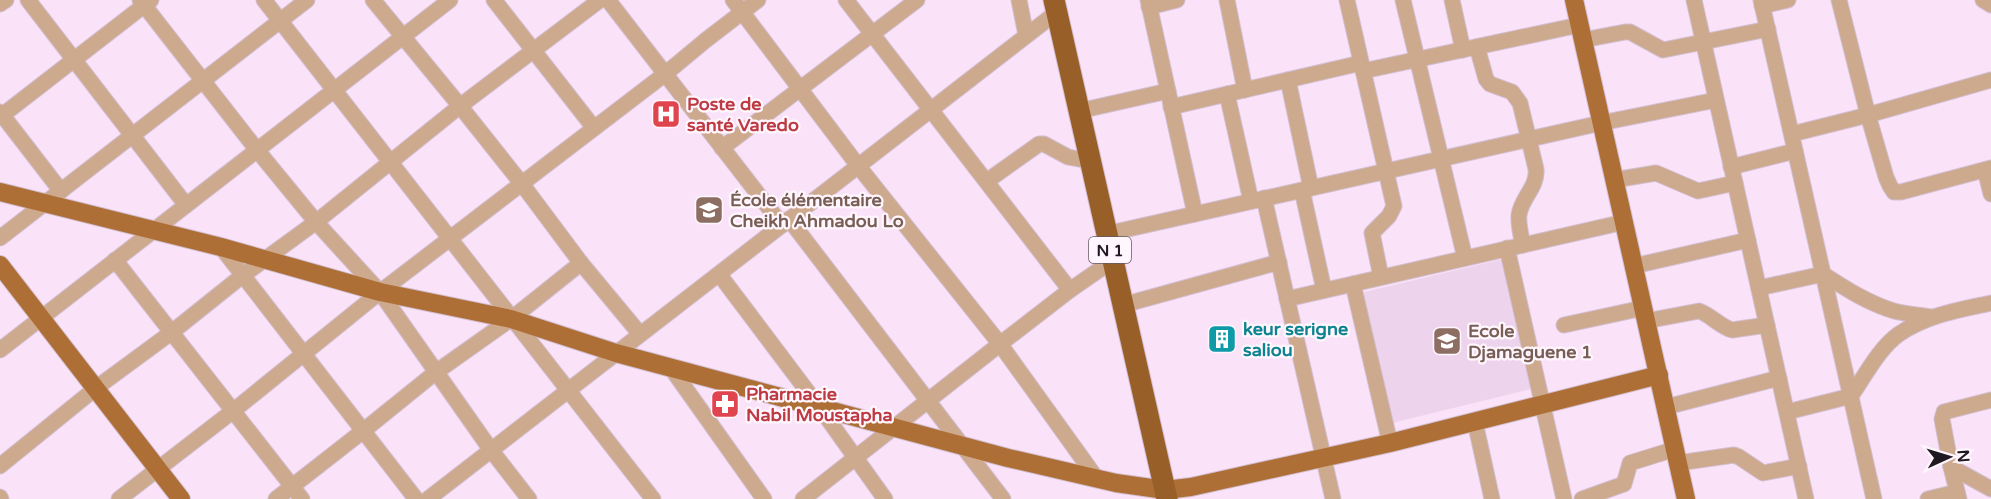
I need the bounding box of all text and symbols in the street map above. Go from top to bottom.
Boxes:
place label: Poste de santé Varedo [687,93,799,136]
hospital icon: Poste de santé Varedo [650,98,682,130]
place label: École élémentaire Cheikh Ahmadou Lo [730,189,904,232]
school or university icon: École élémentaire Cheikh Ahmadou Lo [693,194,725,226]
road number: N 1 [1089,237,1131,263]
place label: keur serigne saliou [1243,318,1348,361]
place label: Ecole Djamaguene 1 [1468,320,1592,363]
building icon: keur serigne saliou [1206,323,1238,355]
school or university icon: Ecole Djamaguene 1 [1431,325,1463,357]
place label: Pharmacie Nabil Moustapha [746,383,893,426]
pharmacy icon: Pharmacie Nabil Moustapha [709,388,741,420]
north arrow [1919,427,1979,487]
text: N [1953,449,1973,463]

